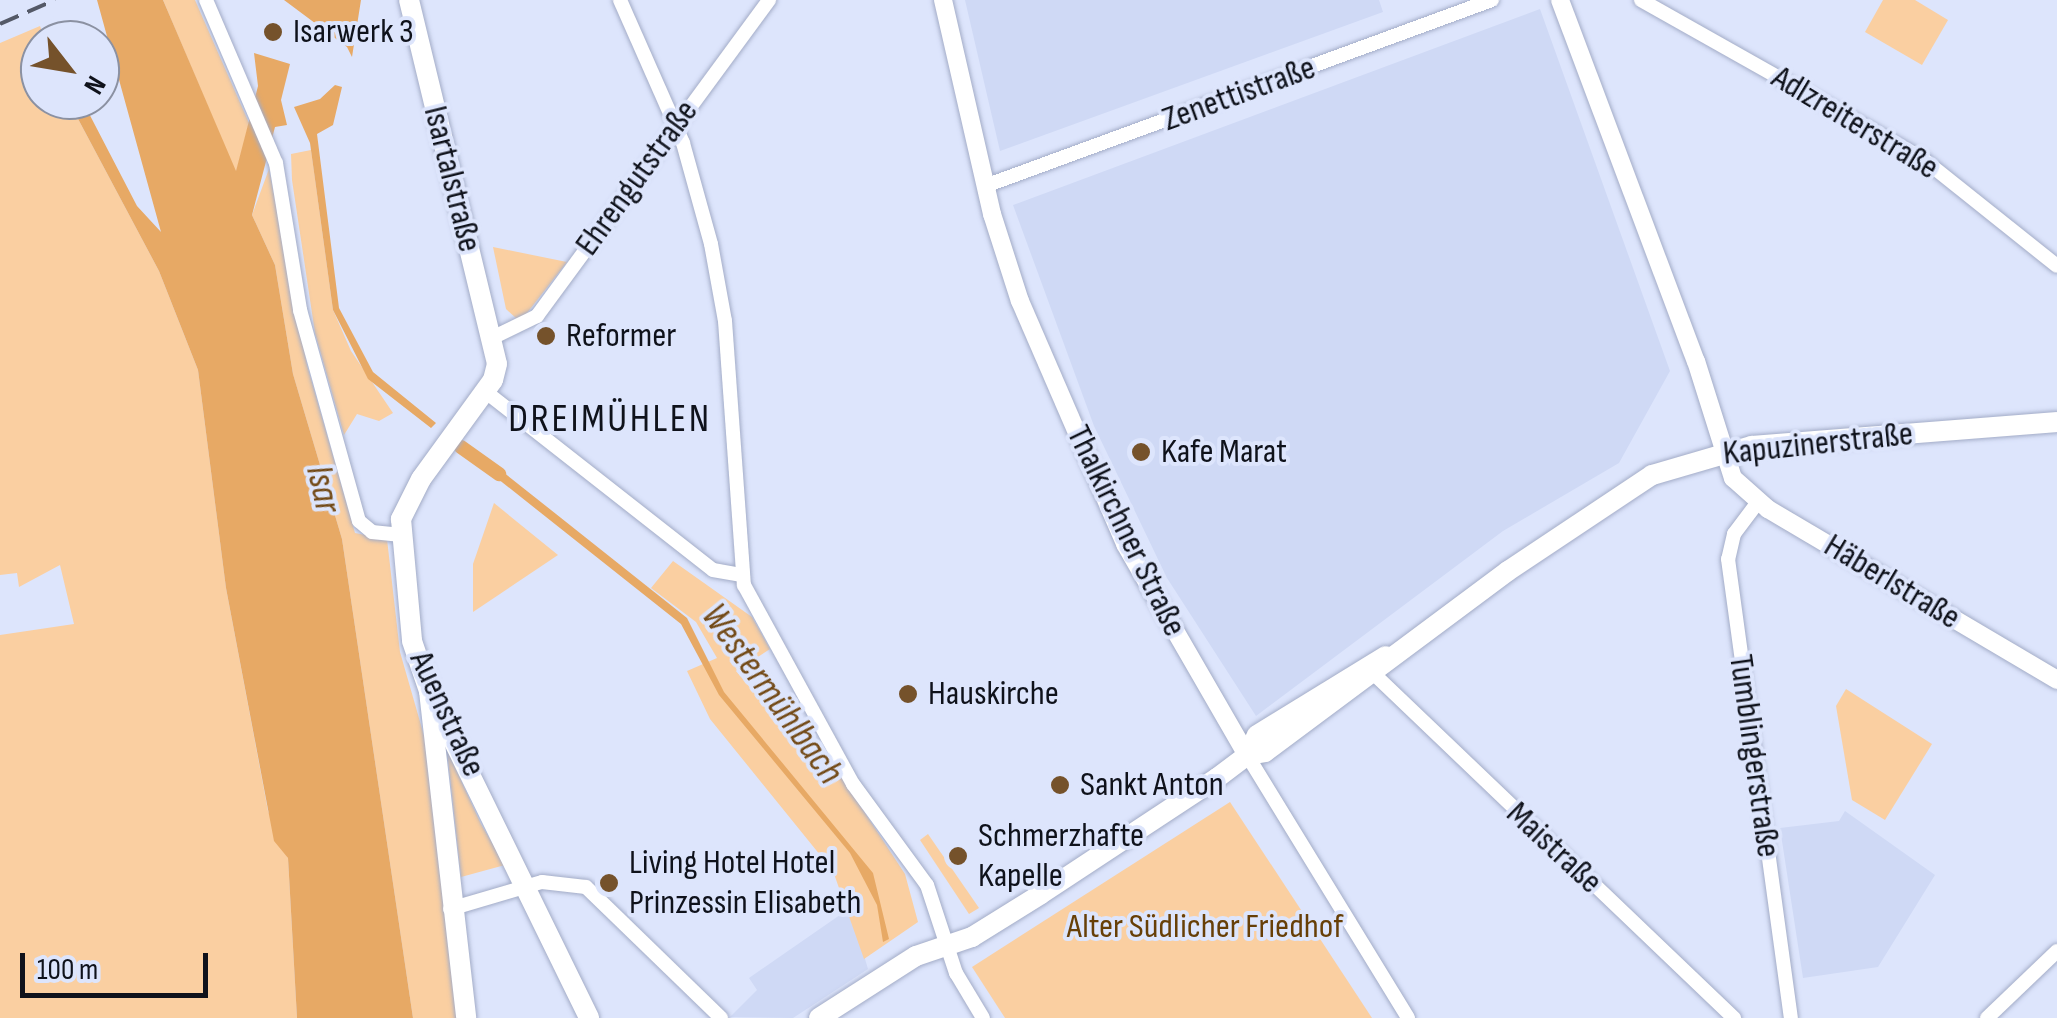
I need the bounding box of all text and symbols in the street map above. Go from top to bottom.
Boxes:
place label: Isarwerk 3 [293,11,414,53]
north arrow [20,20,120,120]
marker: Isarwerk 3 [262,21,284,43]
street label: Zenettistraße [1157,47,1321,141]
street label: Adlzreiterstraße [1764,57,1946,189]
text: N [76,70,112,100]
street label: Ehrengutstraße [567,92,707,264]
street label: Isartalstraße [414,102,490,256]
place label: Reformer [566,315,676,357]
marker: Reformer [535,325,557,347]
district label: DREIMÜHLEN [508,395,712,443]
street label: Kapuzinerstraße [1721,413,1915,475]
street label: Thalkirchner Straße [1057,419,1195,643]
place label: Kafe Marat [1161,431,1287,473]
marker: Kafe Marat [1130,441,1152,463]
water label: Isar [296,461,350,517]
street label: Häberlstraße [1816,525,1968,639]
water label: Westermühlbach [691,595,853,793]
street label: Auenstraße [400,645,494,783]
street label: Tumblingerstraße [1719,652,1789,860]
place label: Hauskirche [928,673,1059,715]
marker: Hauskirche [897,683,919,705]
place label: Sankt Anton [1080,764,1224,806]
marker: Sankt Anton [1049,774,1071,796]
street label: Maistraße [1497,793,1611,903]
place label: Schmerzhafte Kapelle [978,815,1144,897]
place label: Living Hotel Hotel Prinzessin Elisabeth [629,842,861,924]
marker: Schmerzhafte Kapelle [947,845,969,867]
marker: Living Hotel Hotel Prinzessin Elisabeth [598,872,620,894]
park label: Alter Südlicher Friedhof [1067,906,1343,948]
scale bar [25,933,212,995]
text: 100 m [37,952,98,988]

